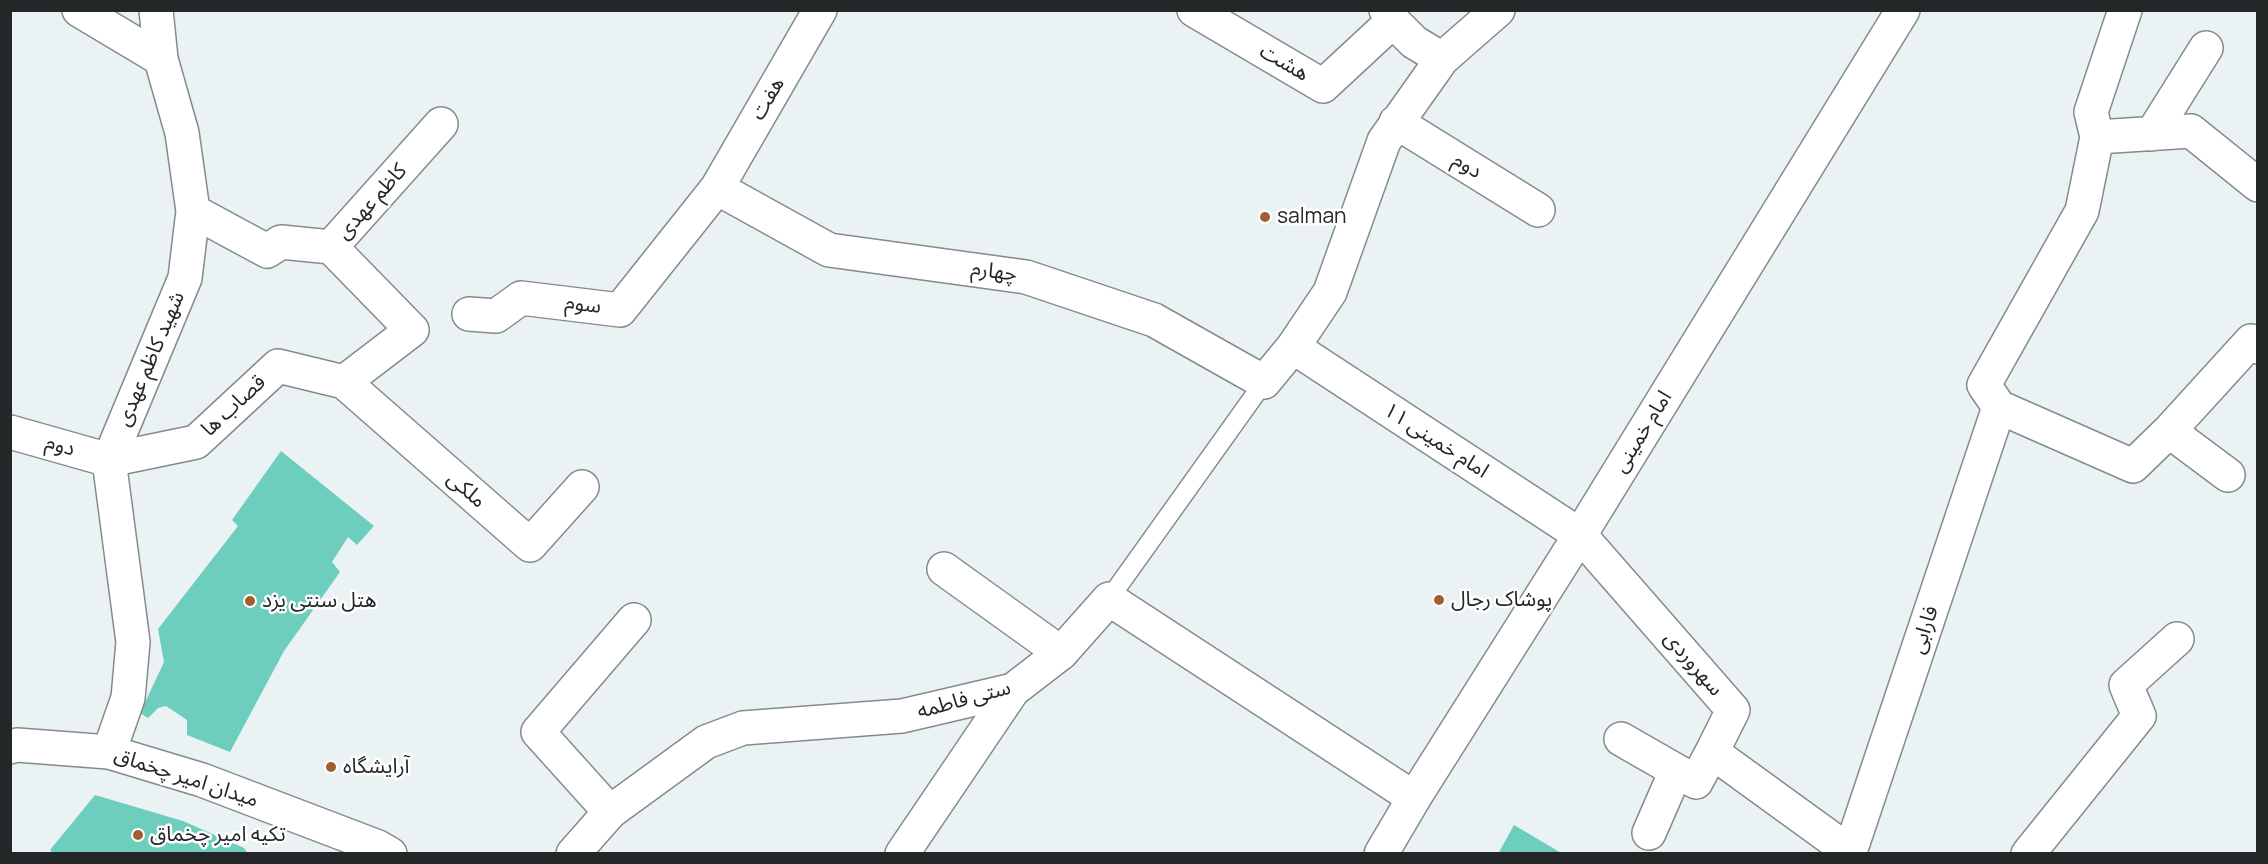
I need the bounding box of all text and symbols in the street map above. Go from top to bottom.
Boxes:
street label: هشت [1255,39,1313,87]
street label: هفت [746,73,790,125]
street label: دوم [1448,147,1486,185]
street label: کاظم عهدی [331,159,413,245]
place label: salman [1277,204,1347,230]
marker: salman [1258,210,1272,224]
street label: چهارم [969,256,1019,288]
street label: شهید کاظم عهدی [111,288,191,430]
street label: سوم [563,290,603,320]
street label: قصاب ها [197,370,271,442]
street label: امام خمینی [1608,387,1678,477]
street label: امام خمینی ۱۱ [1379,398,1493,484]
street label: دوم [42,430,78,462]
street label: ملکی [441,466,491,514]
place label: پوشاک رجال [1451,587,1552,613]
place label: هتل سنتی یزد [262,588,377,614]
marker: پوشاک رجال [1432,593,1446,607]
marker: هتل سنتی یزد [243,594,257,608]
street label: فارابی [1905,603,1945,657]
street label: سهروردی [1658,626,1728,702]
street label: ستی فاطمه [914,675,1014,725]
street label: میدان امیر چخماق [111,743,261,813]
place label: آرایشگاه [343,754,410,780]
marker: آرایشگاه [324,760,338,774]
place label: تکیه امیر چخماق [150,822,286,848]
marker: تکیه امیر چخماق [131,828,145,842]

